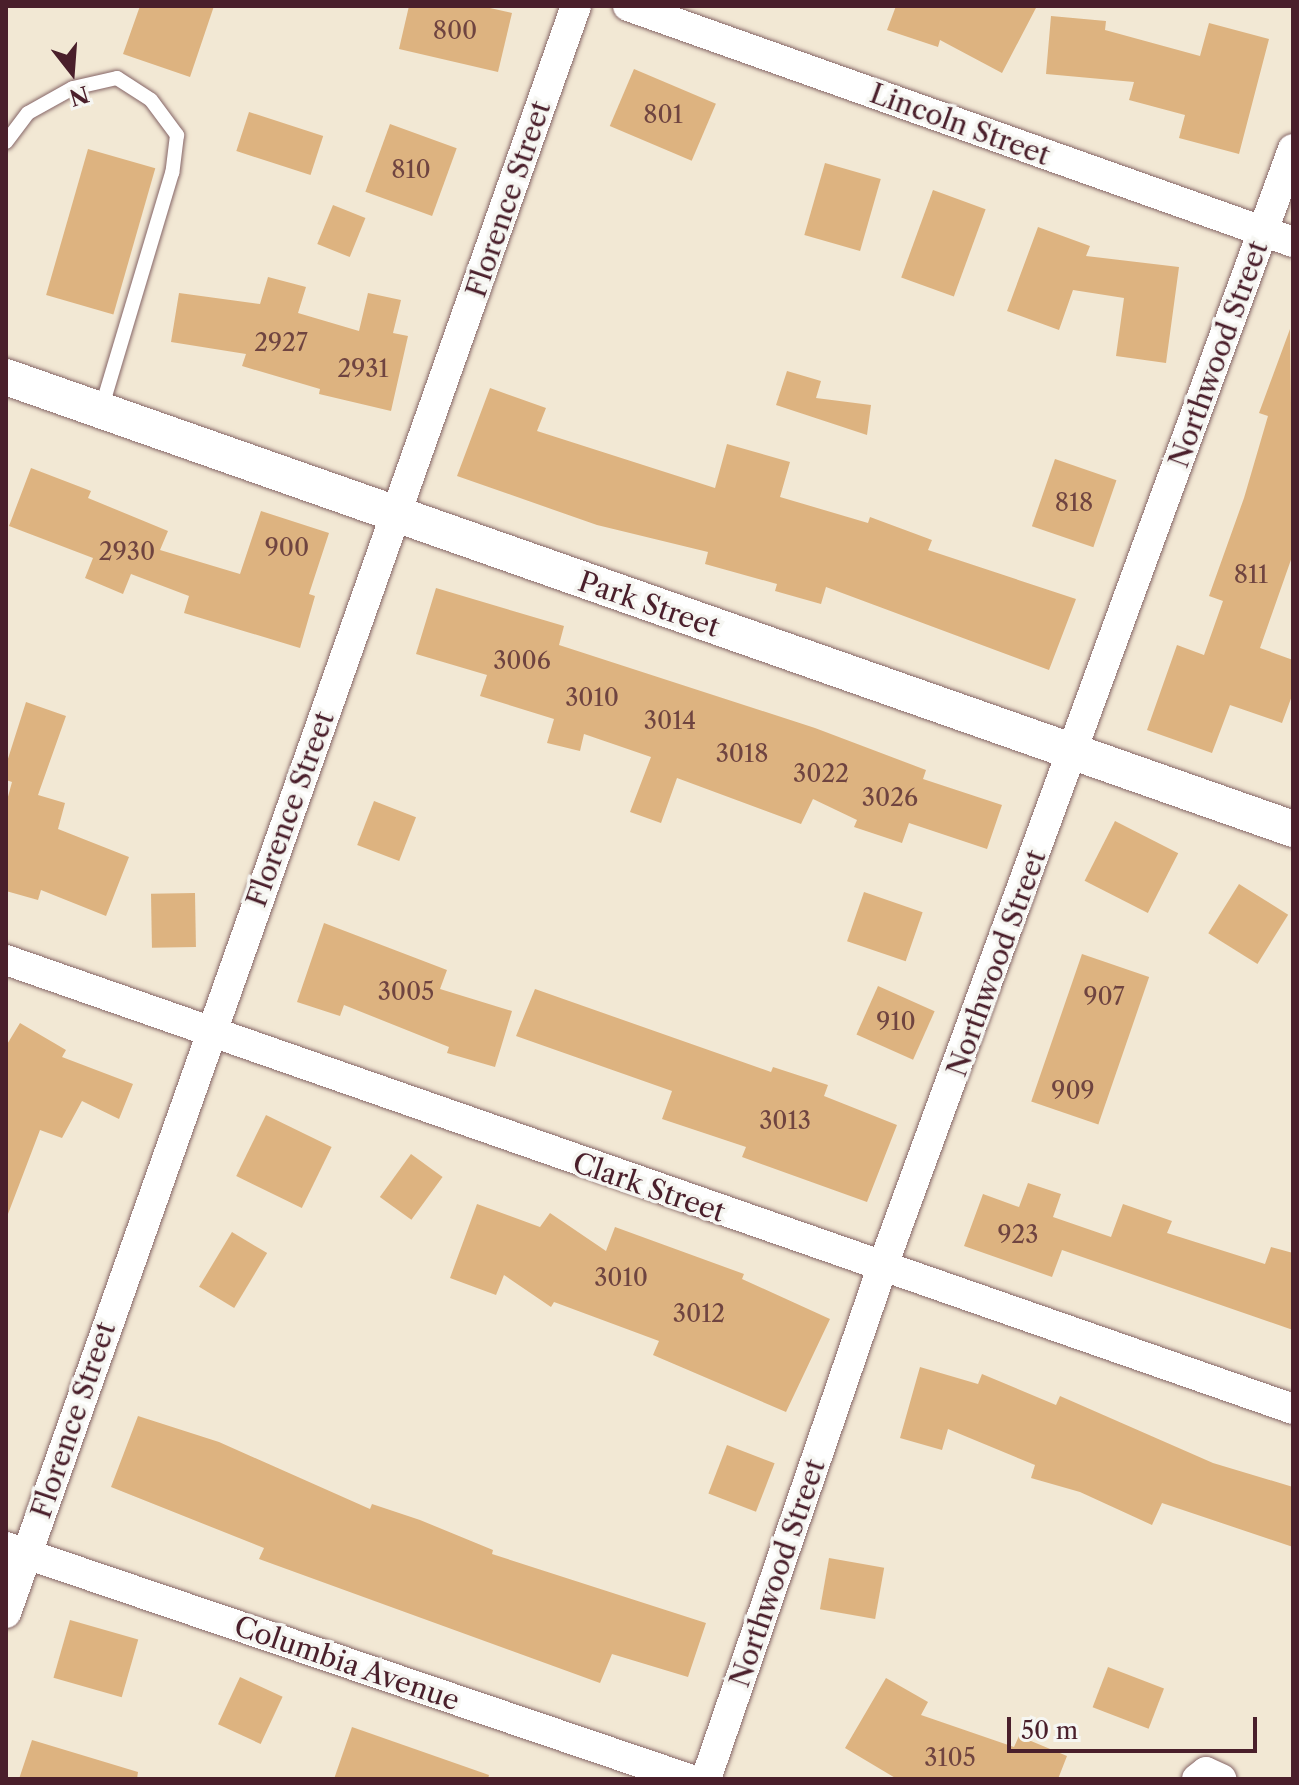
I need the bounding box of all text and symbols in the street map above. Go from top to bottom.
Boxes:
house number: 800 [433,17,477,45]
north arrow [32,32,112,112]
street label: Lincoln Street [865,76,1055,172]
text: N [66,80,92,111]
street label: Florence Street [459,96,557,302]
house number: 801 [643,101,683,129]
house number: 810 [391,156,431,184]
street label: Northwood Street [1161,236,1275,472]
house number: 2927 [254,329,308,357]
house number: 2931 [337,355,389,383]
house number: 818 [1055,489,1093,517]
house number: 900 [265,534,309,562]
house number: 2930 [99,538,155,566]
house number: 811 [1234,561,1268,589]
street label: Park Street [574,564,724,644]
house number: 3006 [493,647,551,675]
house number: 3010 [565,684,619,712]
street label: Florence Street [239,707,341,911]
house number: 3014 [644,707,696,735]
house number: 3018 [716,740,768,768]
house number: 3022 [793,760,849,788]
house number: 3026 [862,784,918,812]
street label: Northwood Street [939,845,1053,1081]
house number: 3005 [378,978,434,1006]
house number: 907 [1083,983,1125,1011]
house number: 910 [876,1008,916,1036]
house number: 909 [1051,1077,1095,1105]
house number: 3013 [759,1107,811,1135]
street label: Clark Street [568,1145,730,1229]
house number: 923 [997,1221,1039,1249]
house number: 3010 [594,1264,648,1292]
house number: 3012 [673,1300,725,1328]
street label: Florence Street [24,1317,122,1523]
street label: Northwood Street [722,1455,832,1691]
street label: Columbia Avenue [229,1608,465,1718]
scale bar [1011,1701,1261,1751]
text: 50 m [1021,1716,1078,1745]
house number: 3105 [924,1744,976,1772]

